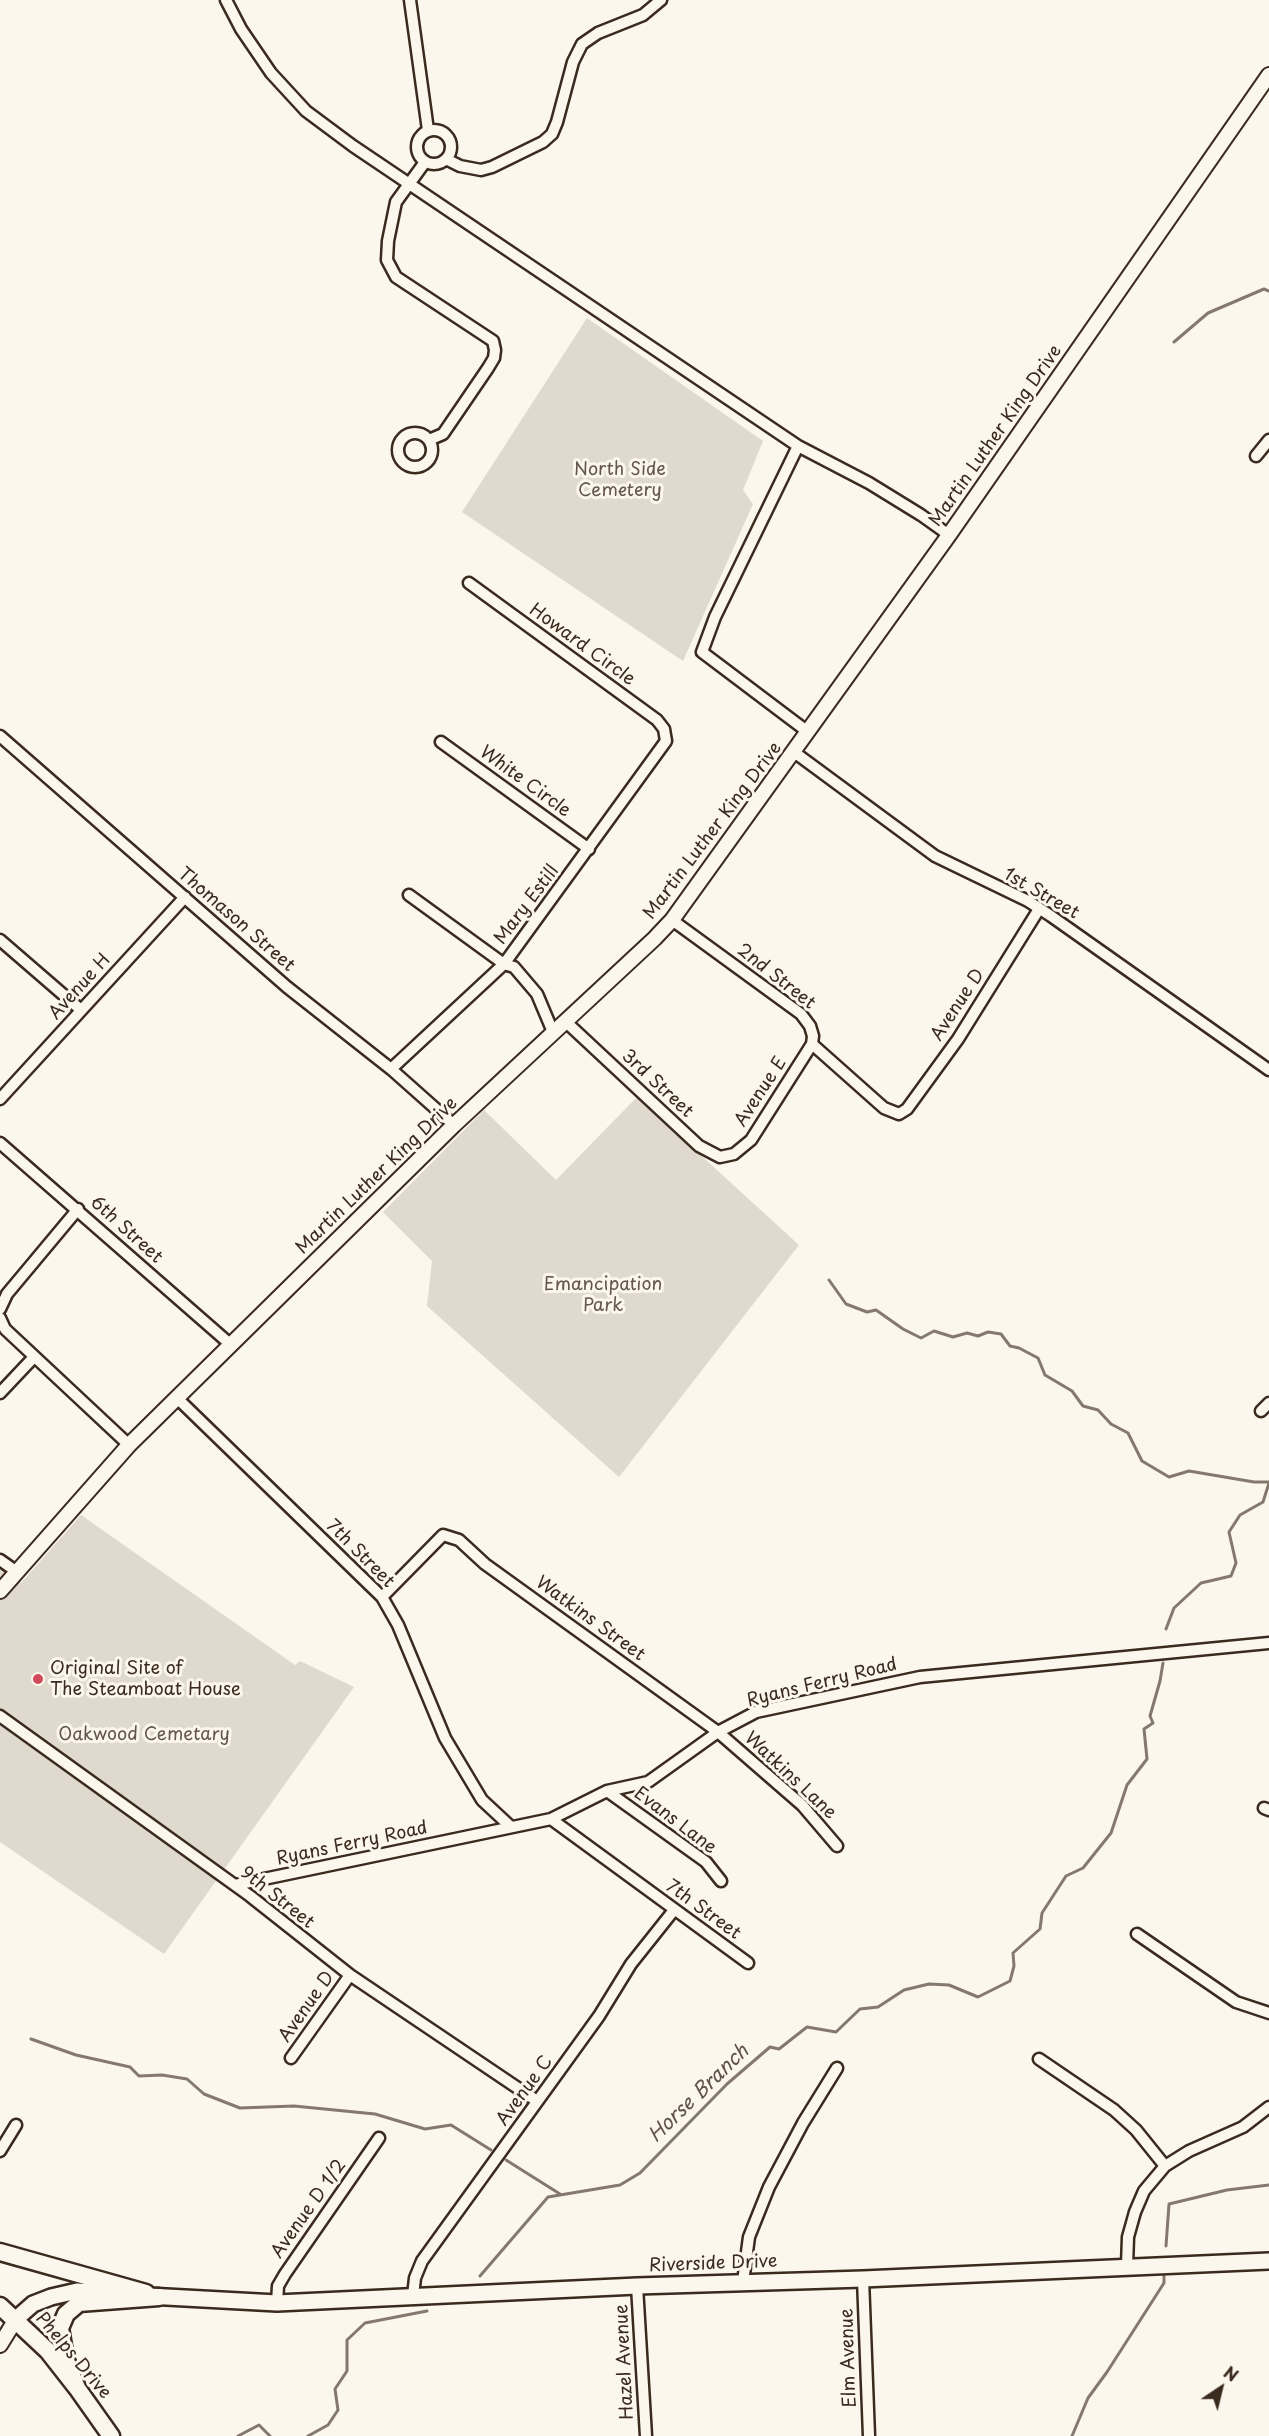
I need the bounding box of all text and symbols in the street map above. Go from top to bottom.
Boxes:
street label: Martin Luther King Drive [925,341,1067,531]
park label: North Side Cemetery [574,459,666,502]
street label: Howard Circle [525,599,639,691]
street label: Martin Luther King Drive [639,738,787,924]
street label: White Circle [475,742,575,822]
street label: Mary Estill [490,861,564,949]
street label: Thomason Street [173,863,299,977]
street label: 1st Street [999,864,1083,924]
street label: 2nd Street [732,940,820,1014]
street label: Avenue H [45,950,115,1024]
street label: Avenue D [927,965,989,1045]
street label: 3rd Street [617,1045,697,1123]
street label: Avenue E [730,1053,792,1131]
street label: Martin Luther King Drive [292,1093,462,1259]
street label: 6th Street [85,1192,167,1268]
park label: Emancipation Park [544,1274,662,1316]
street label: 7th Street [321,1515,399,1593]
street label: Watkins Street [531,1572,649,1666]
street label: Ryans Ferry Road [745,1654,899,1712]
place label: Original Site of The Steamboat House [50,1658,241,1700]
marker: Original Site of The Steamboat House [31,1672,45,1686]
park label: Oakwood Cemetary [58,1724,230,1746]
street label: Watkins Lane [739,1728,841,1824]
street label: Evans Lane [630,1783,720,1859]
street label: Ryans Ferry Road [274,1817,430,1871]
street label: 9th Street [236,1862,318,1934]
street label: 7th Street [661,1876,745,1944]
street label: Avenue D [275,1967,339,2047]
water label: Horse Branch [644,2040,754,2148]
street label: Avenue C [492,2052,558,2130]
street label: Avenue D 1/2 [267,2155,351,2263]
street label: Riverside Drive [648,2251,778,2277]
street label: Hazel Avenue [611,2304,639,2420]
street label: Phelps Drive [31,2308,115,2404]
street label: Elm Avenue [836,2308,862,2408]
north arrow [1191,2358,1251,2418]
text: N [1219,2360,1243,2387]

